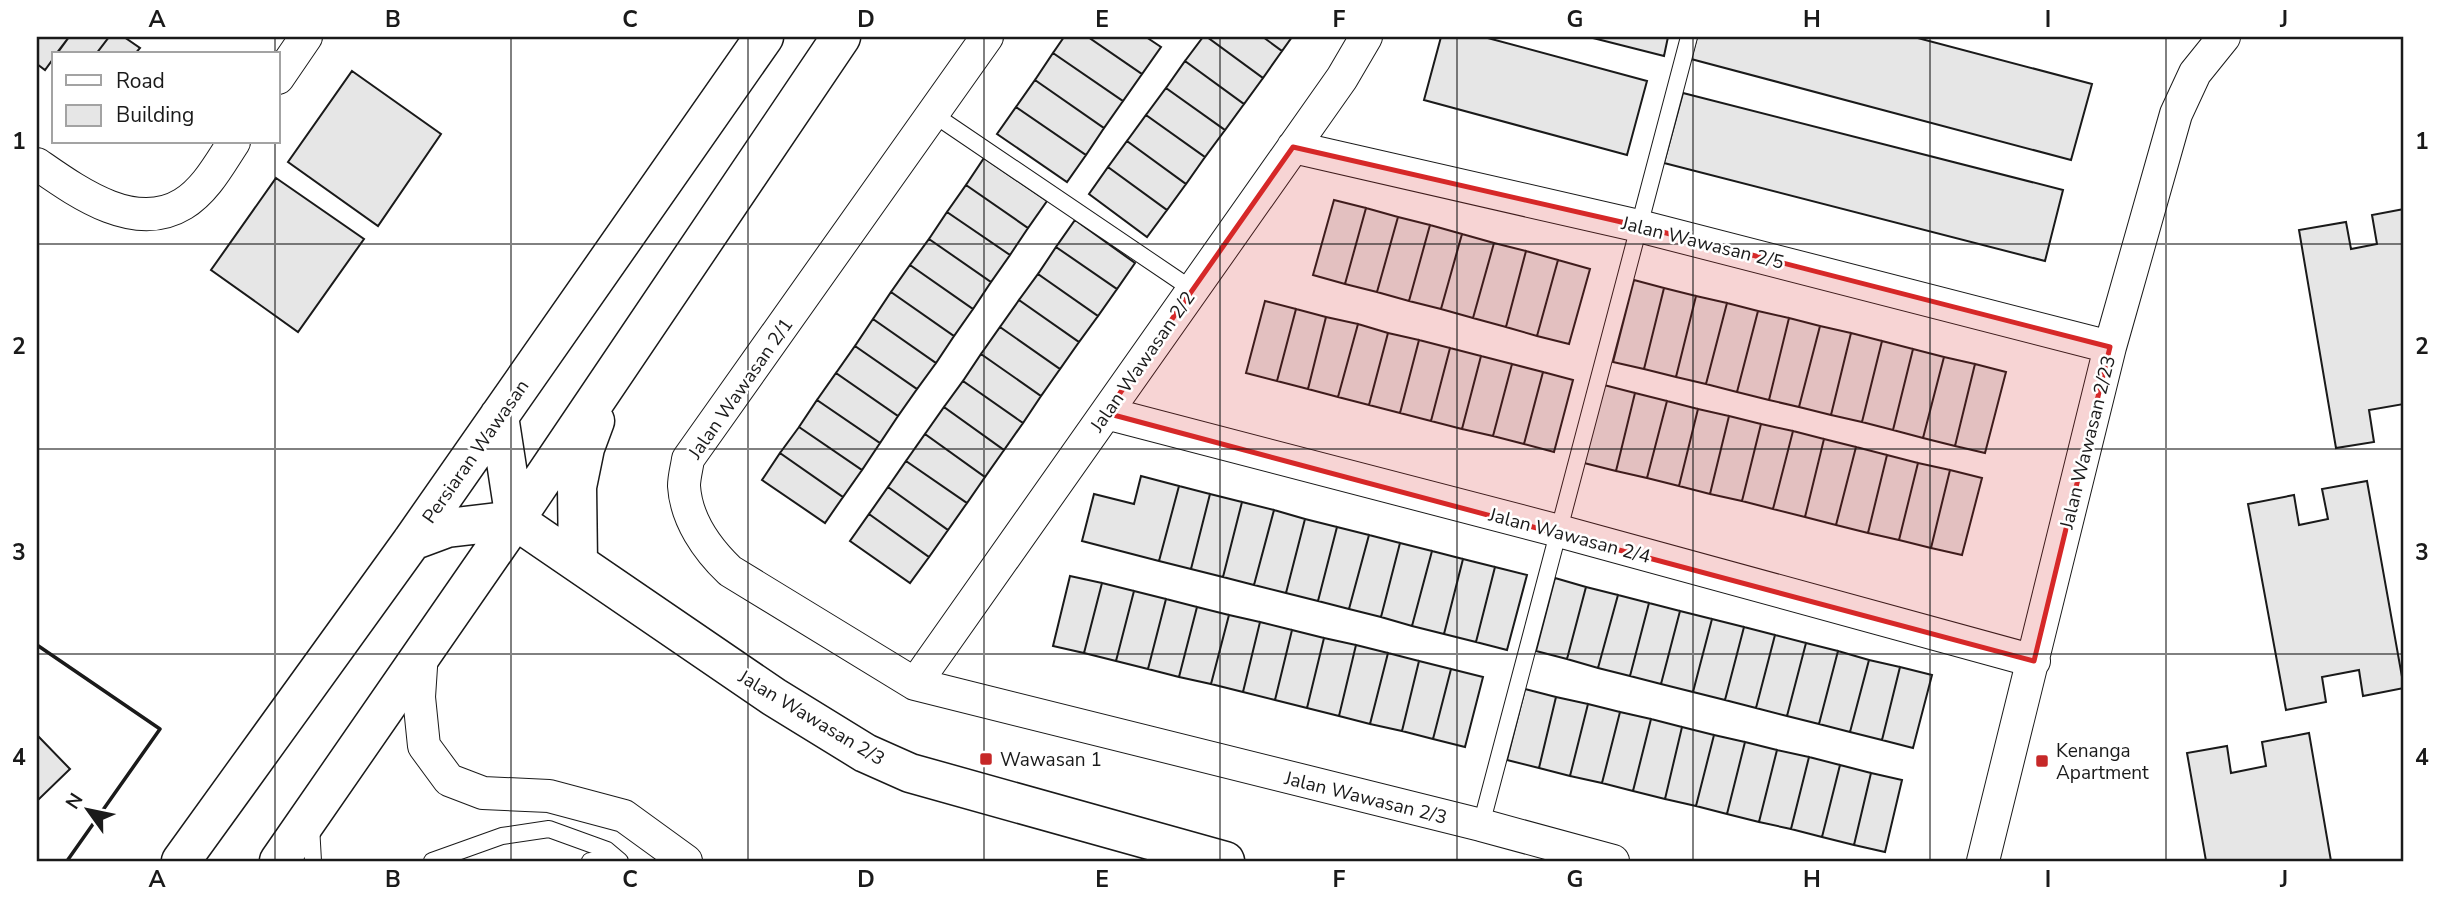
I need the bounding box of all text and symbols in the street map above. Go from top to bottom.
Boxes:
text: A [148,4,166,35]
text: B [385,4,401,35]
text: C [622,4,638,35]
text: D [857,4,875,35]
text: E [1095,4,1109,35]
text: F [1333,4,1346,35]
text: G [1567,4,1583,35]
text: H [1803,4,1821,35]
text: I [2045,4,2051,35]
text: J [2279,4,2288,35]
legend [52,52,280,144]
text: Road [116,67,165,95]
text: Building [116,101,194,129]
text: 1 [12,126,26,157]
text: 1 [2415,126,2429,157]
street label: Jalan Wawasan 2/5 [1618,210,1787,276]
street label: Jalan Wawasan 2/2 [1084,286,1201,438]
street label: Jalan Wawasan 2/1 [682,313,799,465]
text: 2 [12,331,26,362]
text: 2 [2415,331,2429,362]
street label: Jalan Wawasan 2/23 [2054,353,2122,533]
street label: Persiaran Wawasan [416,374,535,529]
street label: Jalan Wawasan 2/4 [1485,502,1653,570]
text: 3 [12,537,26,568]
text: 3 [2415,537,2429,568]
street label: Jalan Wawasan 2/3 [733,663,889,772]
place label: Kenanga Apartment [2056,738,2149,786]
text: 4 [12,742,26,773]
text: 4 [2415,742,2429,773]
place label: Wawasan 1 [1000,747,1102,773]
marker: Wawasan 1 [978,751,994,767]
marker: Kenanga Apartment [2034,753,2050,769]
street label: Jalan Wawasan 2/3 [1281,765,1450,831]
north arrow [52,776,122,846]
text: N [60,788,89,814]
text: A [148,864,166,895]
text: B [385,864,401,895]
text: C [622,864,638,895]
text: D [857,864,875,895]
text: E [1095,864,1109,895]
text: F [1333,864,1346,895]
text: G [1567,864,1583,895]
text: H [1803,864,1821,895]
text: I [2045,864,2051,895]
text: J [2279,864,2288,895]

